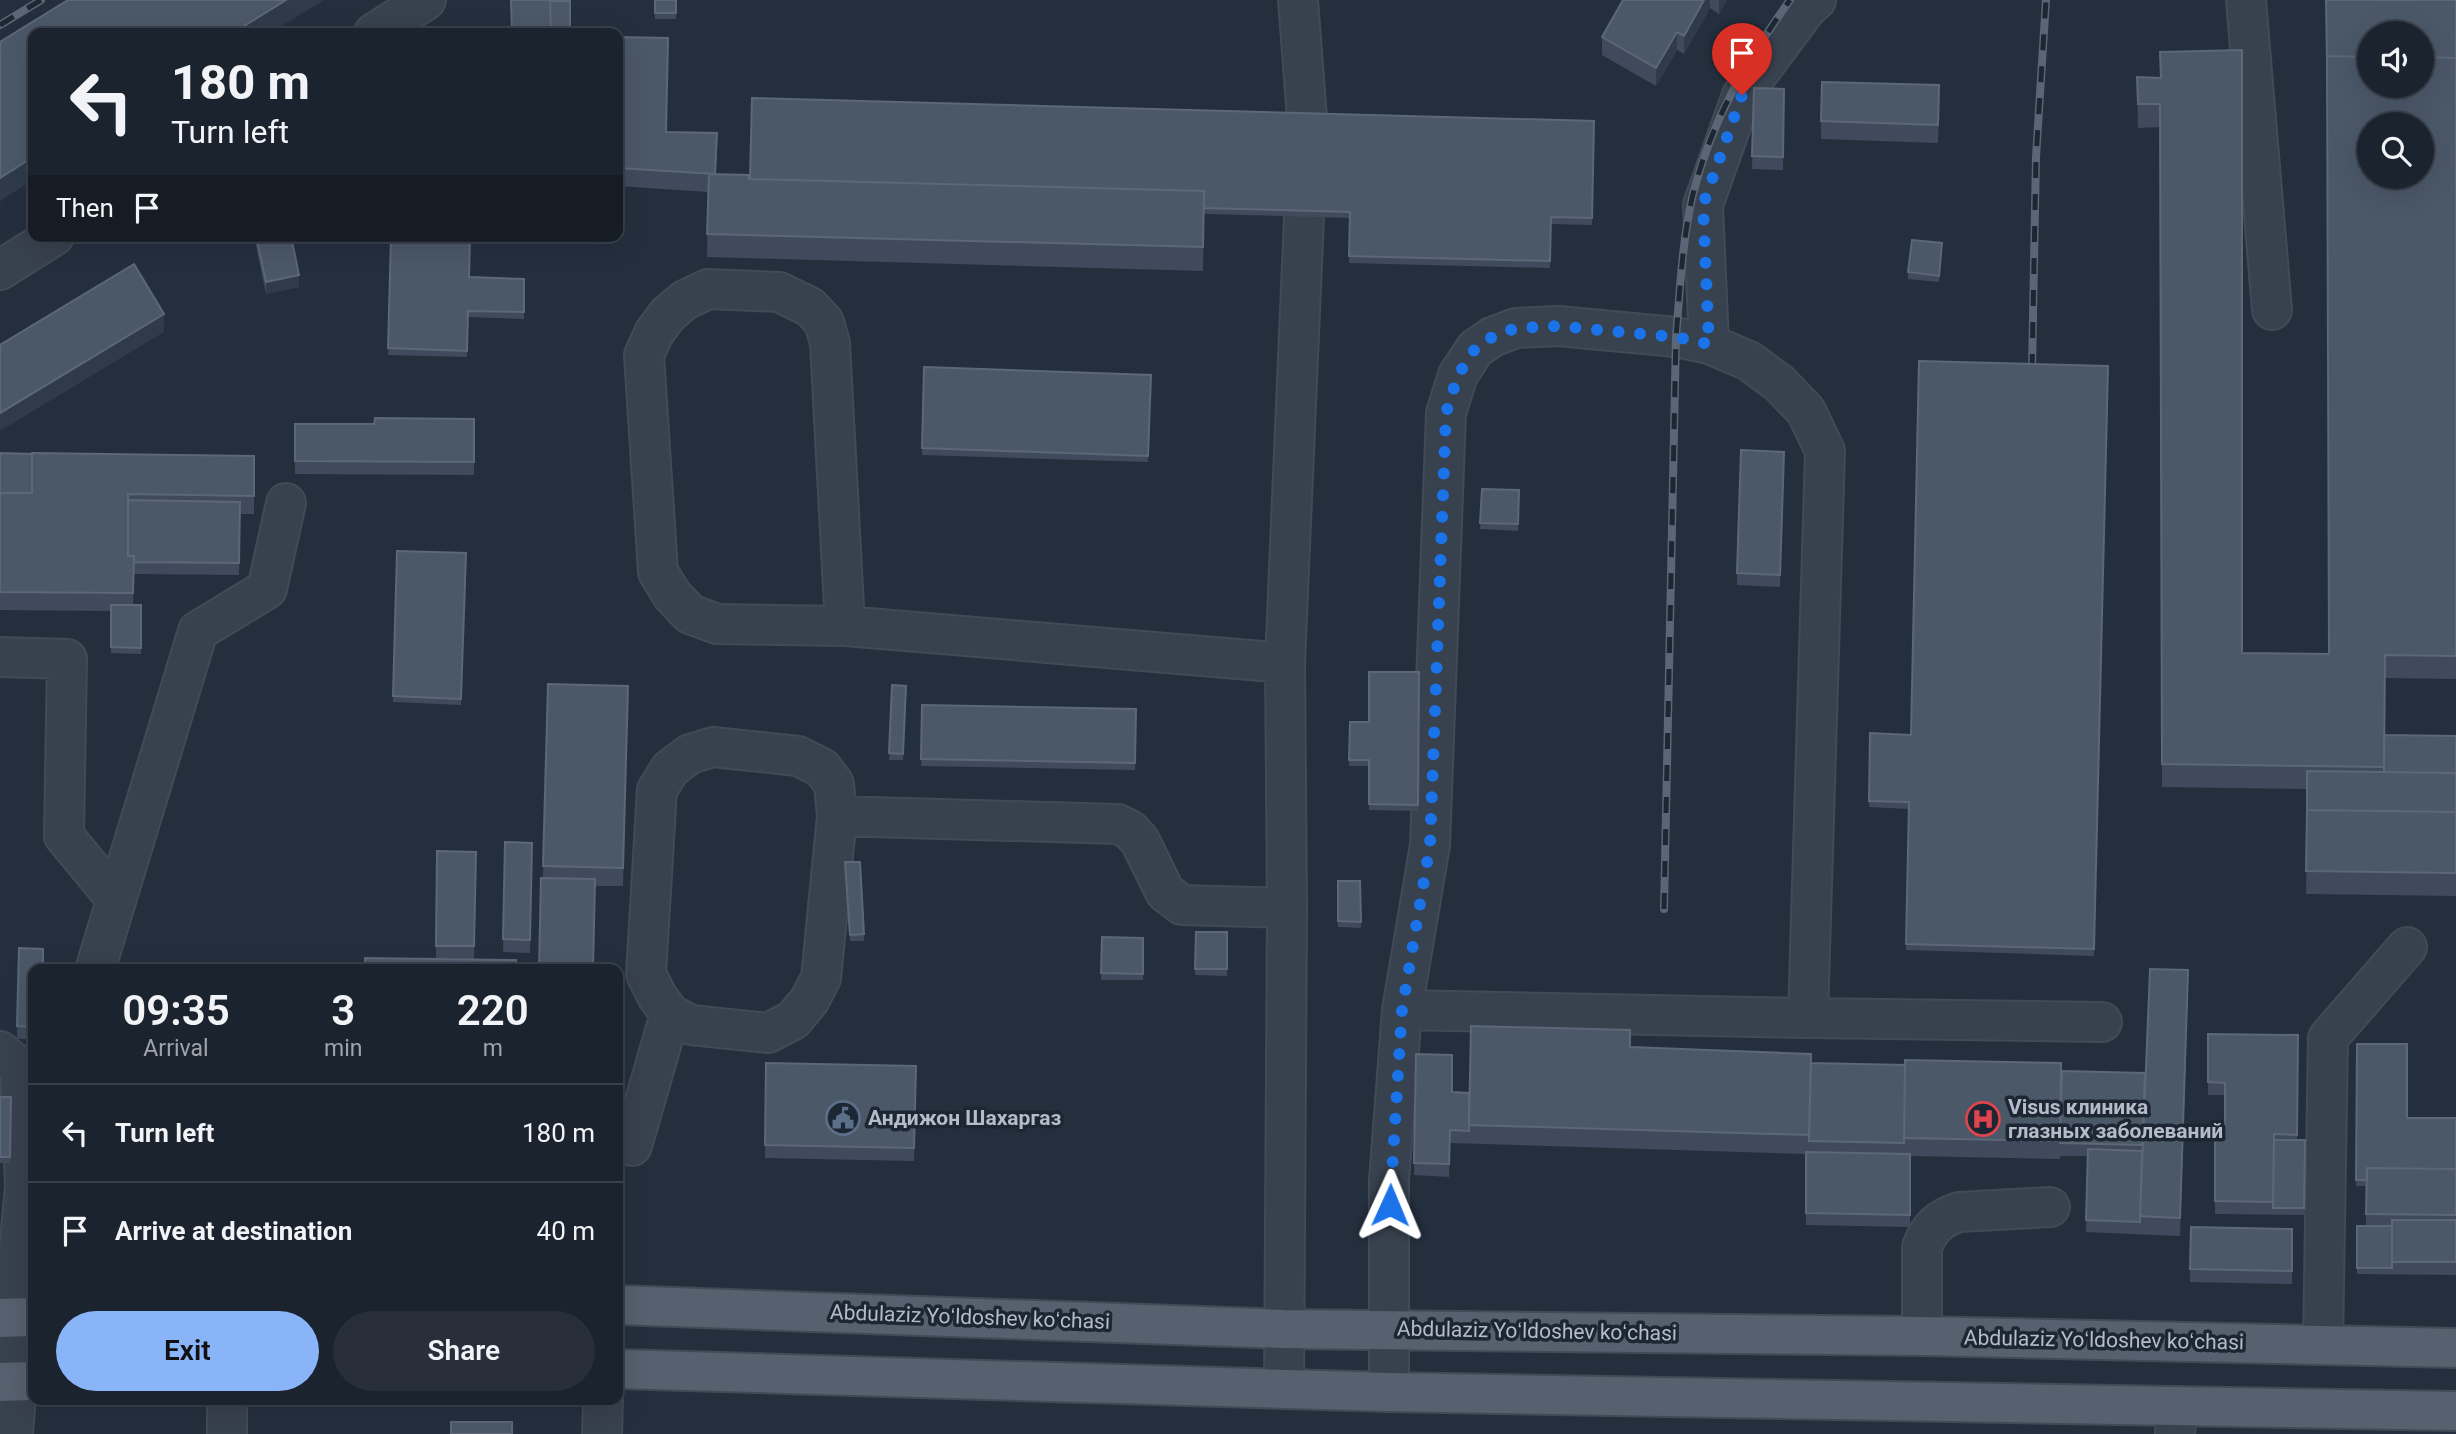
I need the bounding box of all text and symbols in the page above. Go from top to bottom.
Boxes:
map controls [2357,21,2434,189]
button: sound [2357,21,2434,98]
pin [1712,23,1772,95]
icon: arrive [1723,34,1761,72]
text: 180 m [171,54,310,111]
icon: left [56,56,147,147]
button: search [2357,112,2434,189]
text: Turn left [171,113,289,151]
icon: arrive [128,189,166,227]
text: Then [56,193,114,223]
text: 09:35 [122,986,230,1035]
text: 3 [331,986,355,1035]
text: 220 [457,986,529,1035]
text: Arrival [143,1035,209,1062]
text: min [324,1035,362,1062]
text: m [483,1035,503,1062]
place label: Visus клиника глазных заболеваний [2008,1095,2223,1143]
public building icon: Андижон Шахаргаз [824,1099,862,1137]
hospital icon: Visus клиника глазных заболеваний [1964,1100,2002,1138]
place label: Андижон Шахаргаз [868,1106,1061,1130]
icon: left [56,1114,94,1152]
text: Turn left [115,1118,214,1148]
text: 180 m [522,1118,595,1148]
position arrow [1353,1168,1427,1242]
icon: arrive [56,1212,94,1250]
text: Arrive at destination [115,1216,352,1246]
text: 40 m [537,1216,595,1246]
street label: Abdulaziz Yoʻldoshev koʻchasi [830,1300,1110,1334]
button: Exit [56,1311,319,1391]
button: Share [333,1311,595,1391]
street label: Abdulaziz Yoʻldoshev koʻchasi [1397,1317,1677,1345]
street label: Abdulaziz Yoʻldoshev koʻchasi [1964,1326,2244,1354]

